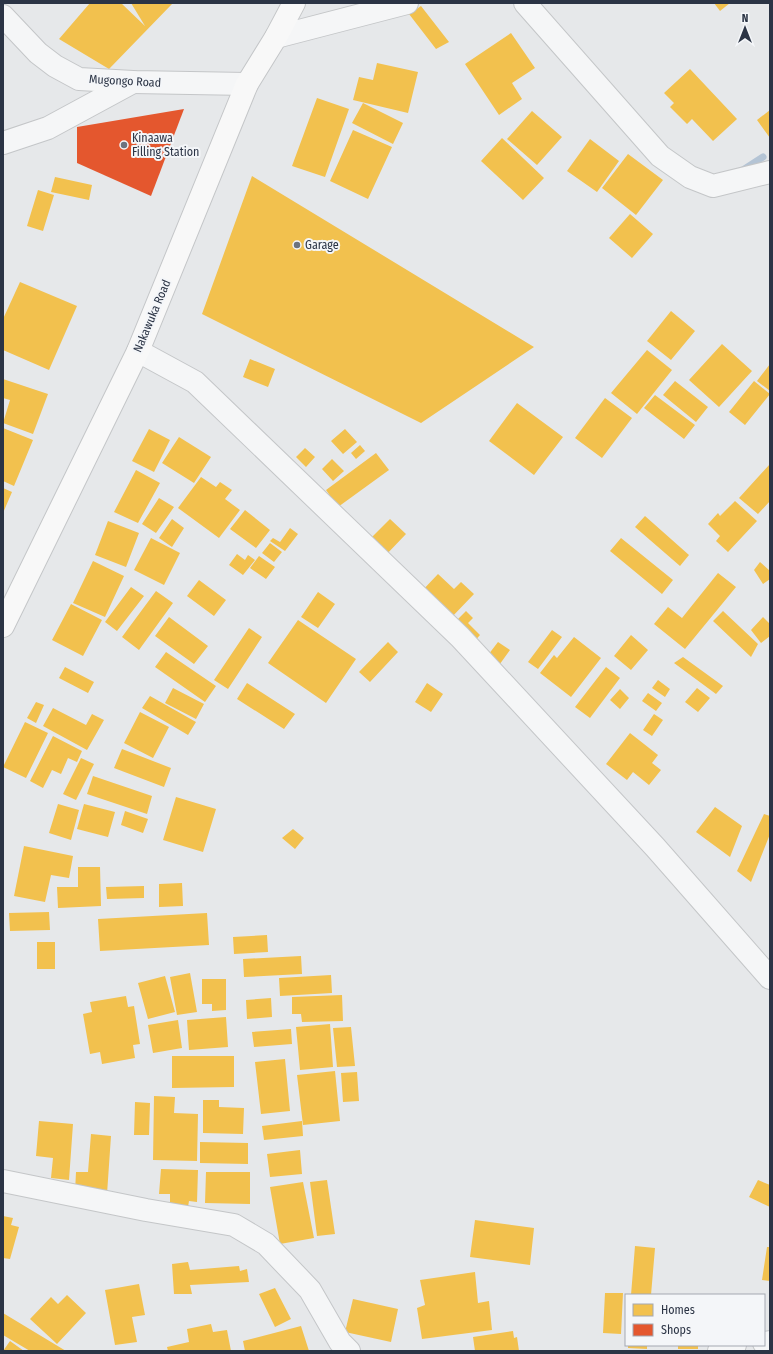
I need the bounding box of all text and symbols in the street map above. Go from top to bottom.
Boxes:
north arrow [725,8,765,48]
text: N [742,12,748,25]
street label: Mugongo Road [89,72,161,90]
place label: Kinaawa Filling Station [132,131,199,159]
marker: Kinaawa Filling Station [119,140,129,150]
place label: Garage [305,238,339,252]
marker: Garage [292,240,302,250]
street label: Nakawuka Road [130,278,174,354]
legend [625,1294,765,1346]
text: Homes [661,1303,695,1317]
text: Shops [661,1323,691,1337]

